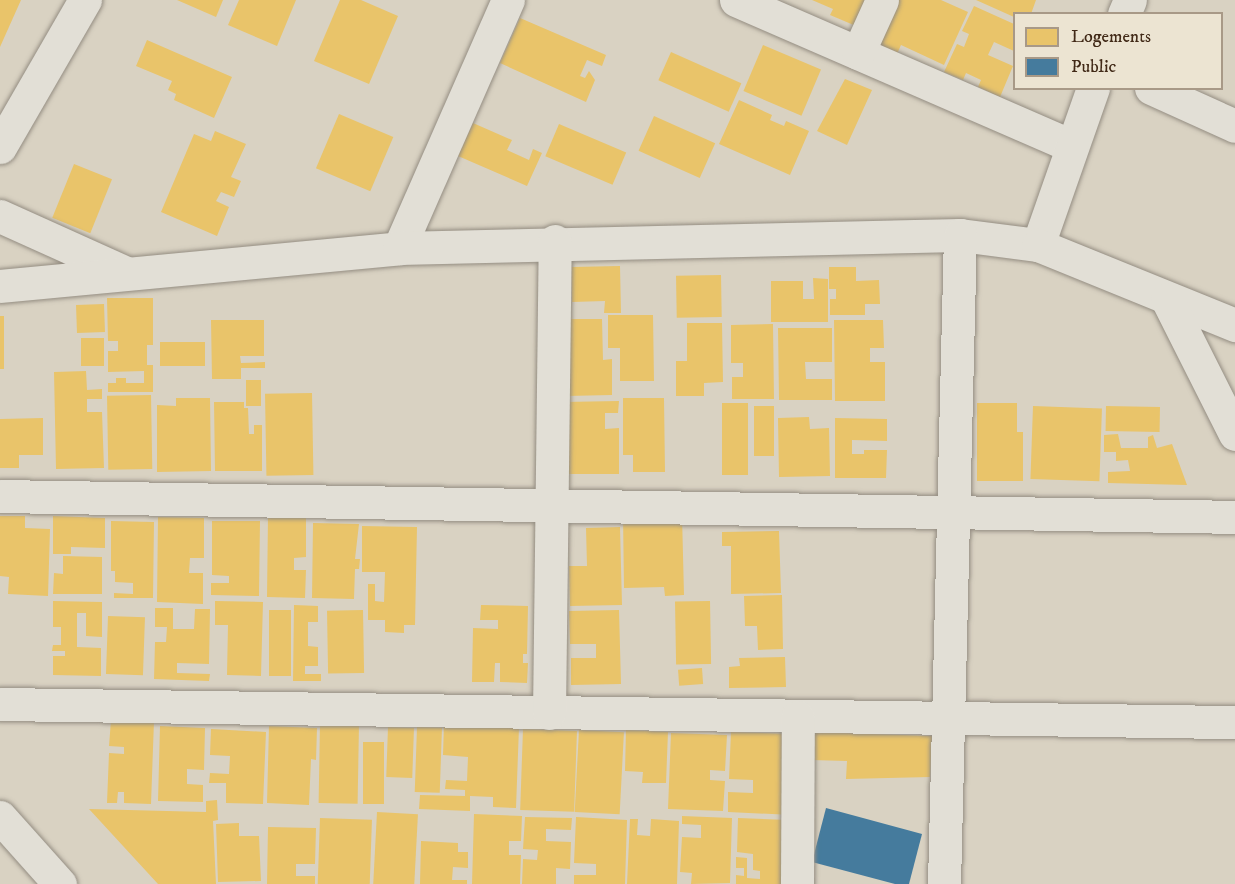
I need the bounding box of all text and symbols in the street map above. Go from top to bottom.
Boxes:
legend [1013,12,1223,90]
text: Logements [1071,26,1151,48]
text: Public [1071,56,1116,78]

